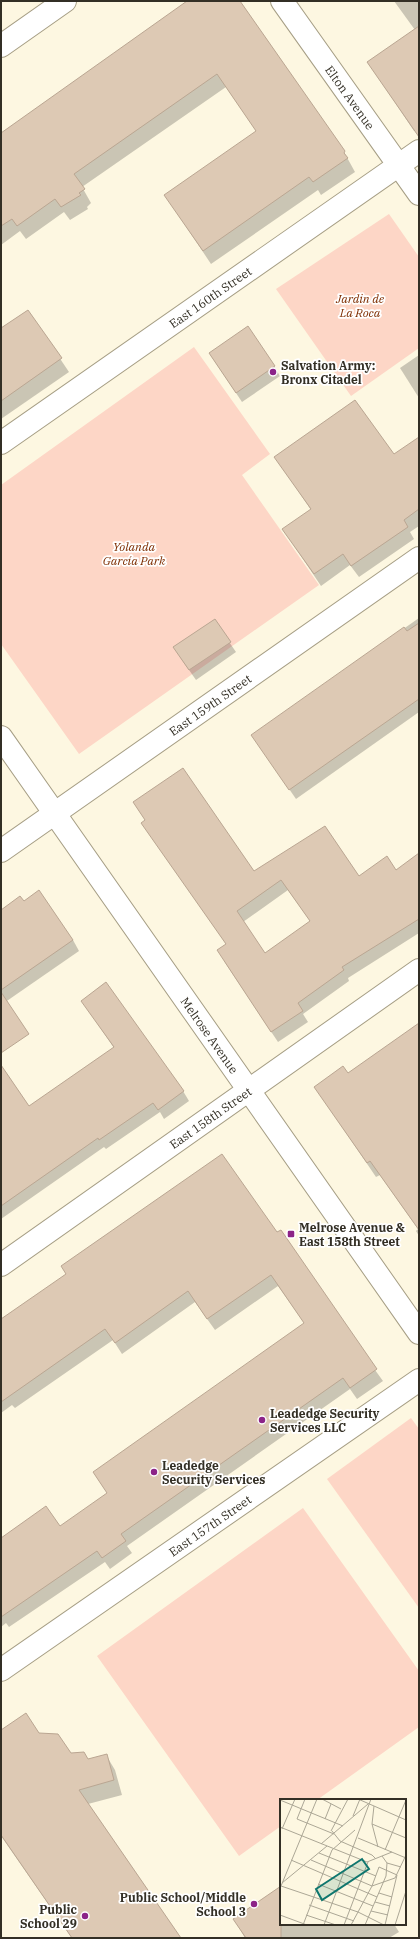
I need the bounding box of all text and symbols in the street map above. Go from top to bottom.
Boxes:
street label: Elton Avenue [322,62,378,132]
street label: East 160th Street [166,263,254,331]
park label: Jardin de La Roca [335,291,385,320]
place label: Salvation Army: Bronx Citadel [281,358,375,387]
marker: Salvation Army: Bronx Citadel [268,367,278,377]
park label: Yolanda García Park [103,539,166,568]
street label: East 159th Street [166,671,254,739]
street label: Melrose Avenue [178,994,242,1076]
street label: East 158th Street [166,1083,254,1151]
place label: Melrose Avenue & East 158th Street [299,1220,405,1249]
marker: Melrose Avenue & East 158th Street [286,1229,296,1239]
place label: Leadedge Security Services LLC [270,1406,380,1435]
marker: Leadedge Security Services LLC [257,1415,267,1425]
place label: Leadedge Security Services [162,1458,265,1487]
marker: Leadedge Security Services [149,1467,159,1477]
street label: East 157th Street [166,1491,254,1559]
inset map [280,1799,406,1925]
place label: Public School/Middle School 3 [120,1890,246,1919]
marker: Public School/Middle School 3 [249,1899,259,1909]
place label: Public School 29 [20,1902,78,1931]
marker: Public School 29 [80,1911,90,1921]

